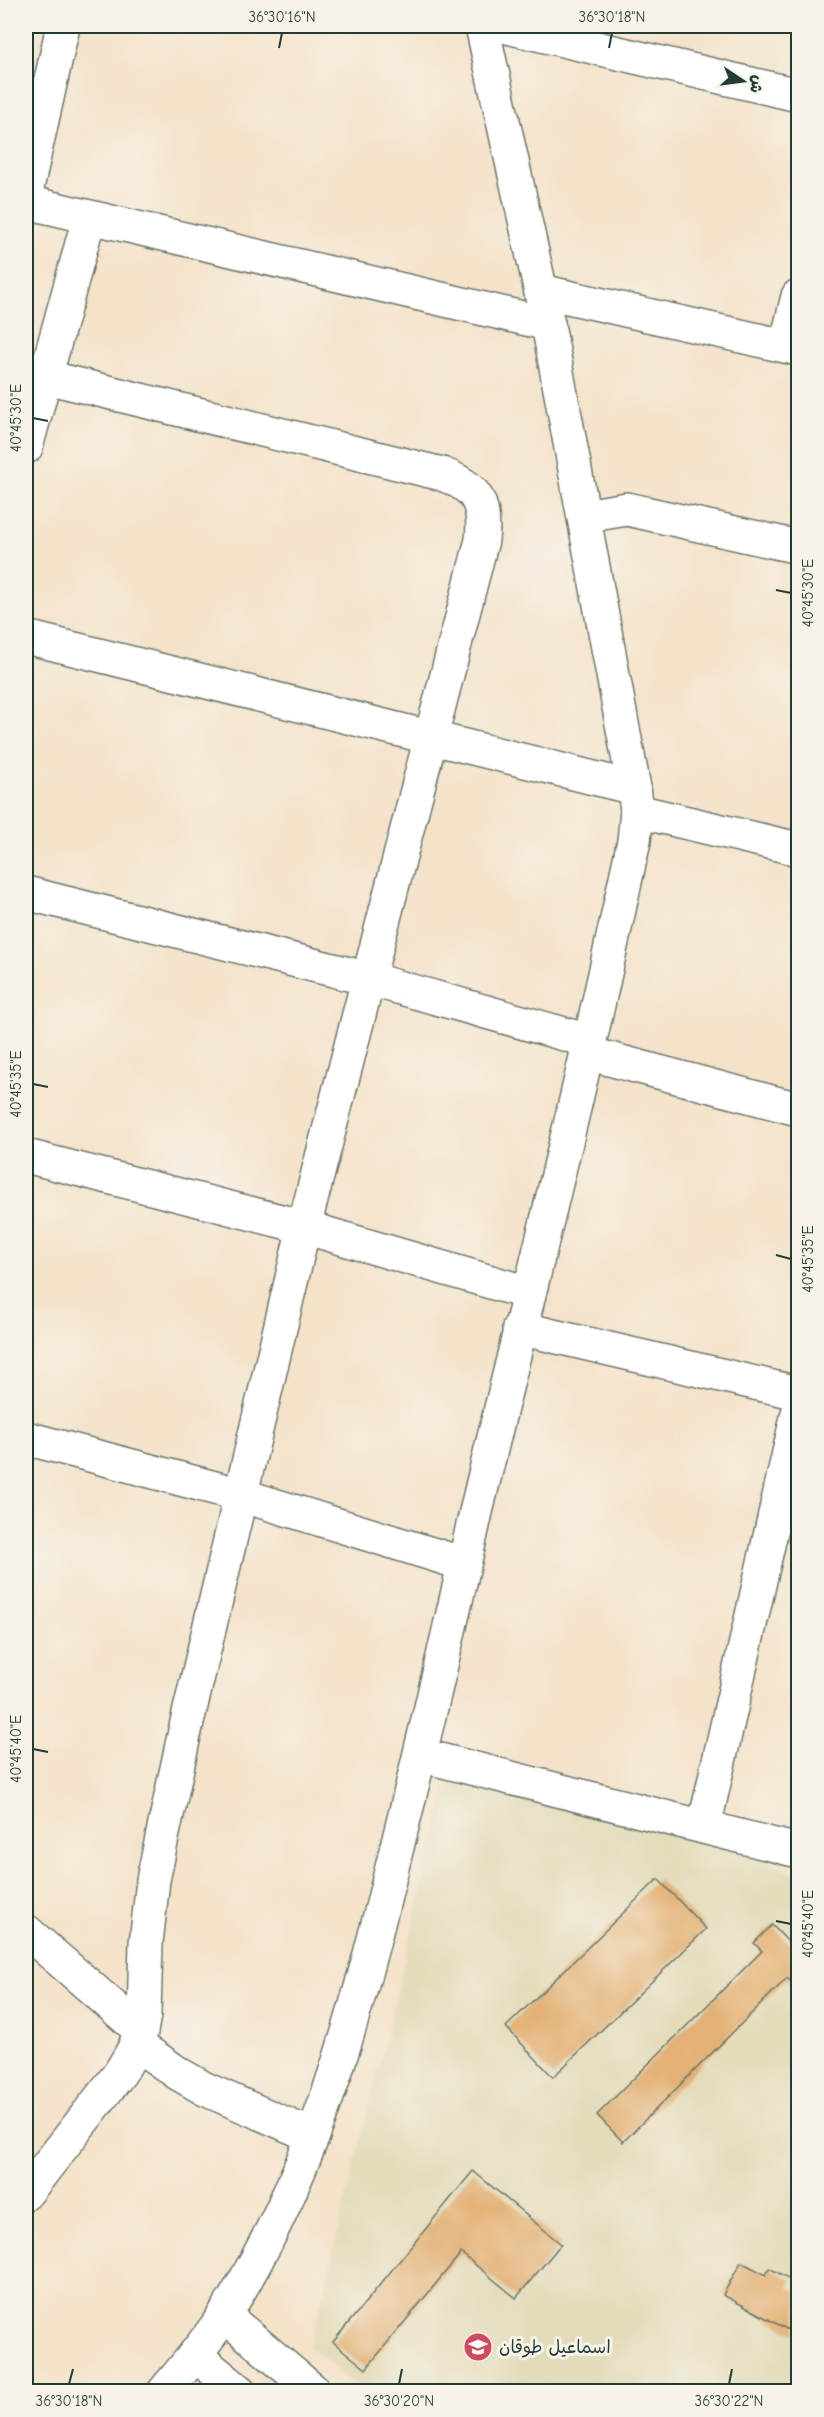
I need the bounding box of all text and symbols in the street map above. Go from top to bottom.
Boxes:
text: 36°30'16"N [248,8,316,26]
text: 36°30'18"N [579,8,645,26]
north arrow [713,51,773,111]
text: ش [746,74,767,95]
text: 40°45'30"E [7,384,25,452]
text: 40°45'30"E [799,559,817,627]
text: 40°45'35"E [7,1050,25,1118]
text: 40°45'35"E [799,1225,817,1293]
text: 40°45'40"E [7,1715,25,1783]
text: 40°45'40"E [799,1890,817,1958]
school or university icon: اسماعيل طوقان [462,2331,494,2363]
place label: اسماعيل طوقان [499,2337,611,2358]
text: 36°30'18"N [36,2392,102,2410]
text: 36°30'20"N [364,2392,434,2410]
text: 36°30'22"N [695,2392,763,2410]

